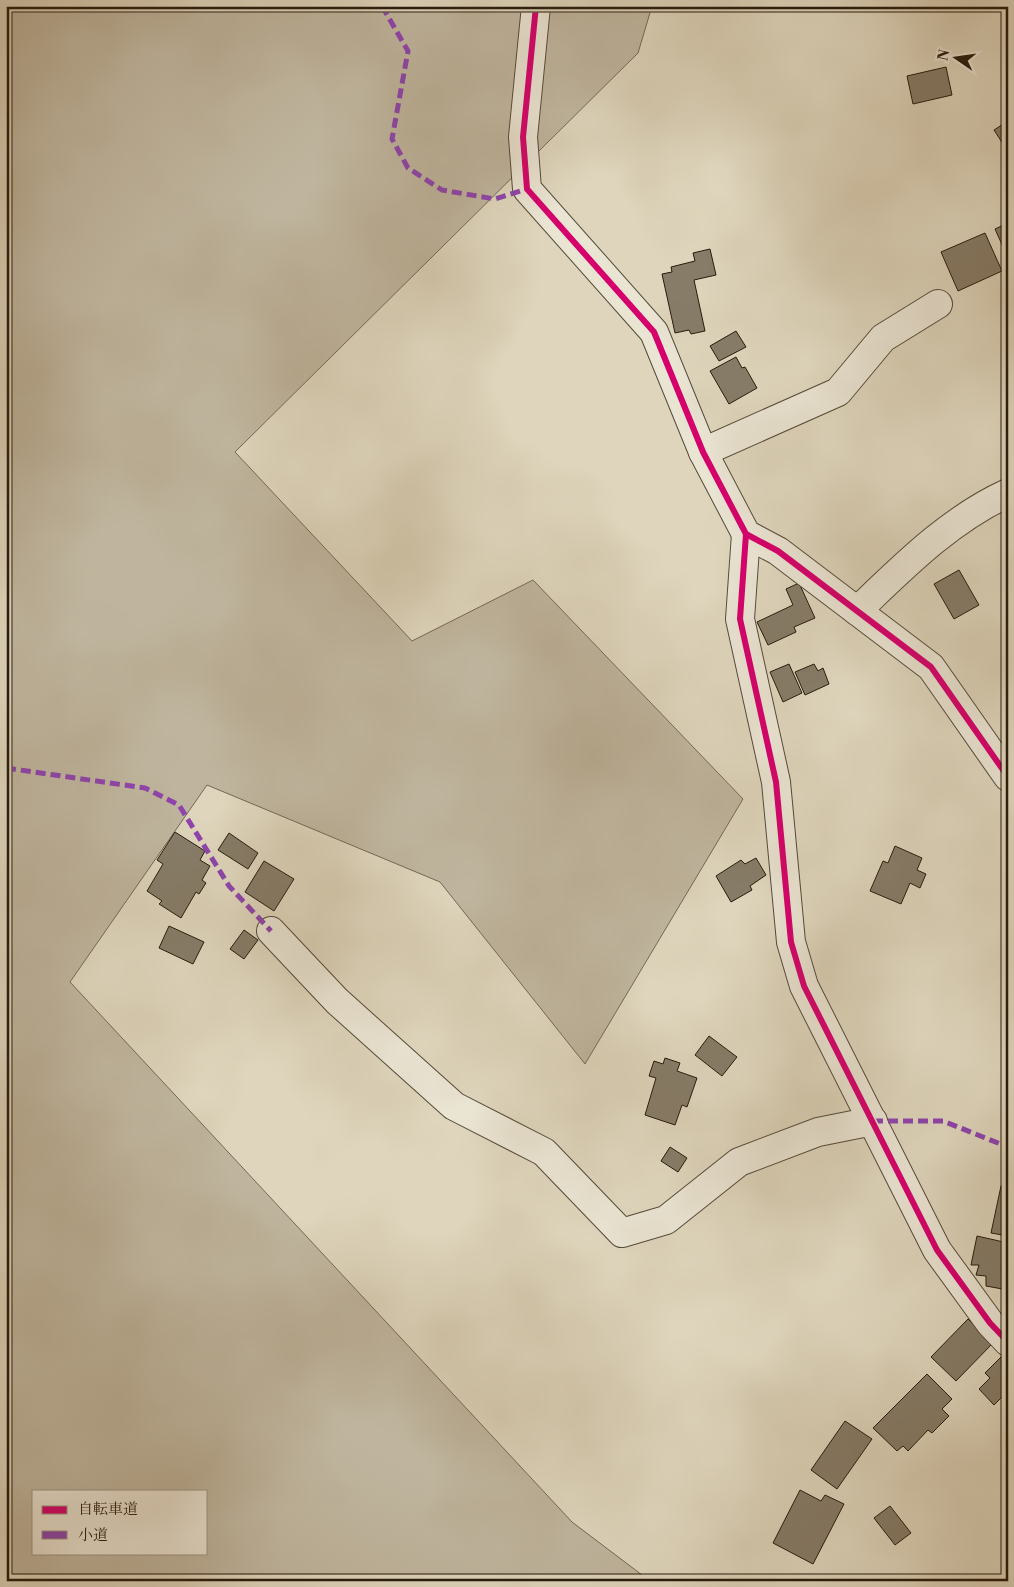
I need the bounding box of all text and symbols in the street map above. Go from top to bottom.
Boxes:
north arrow [932,32,982,82]
text: N [934,48,954,63]
legend [32,1490,208,1554]
text: 自転車道 [78,1500,138,1519]
text: 小道 [78,1526,108,1545]

